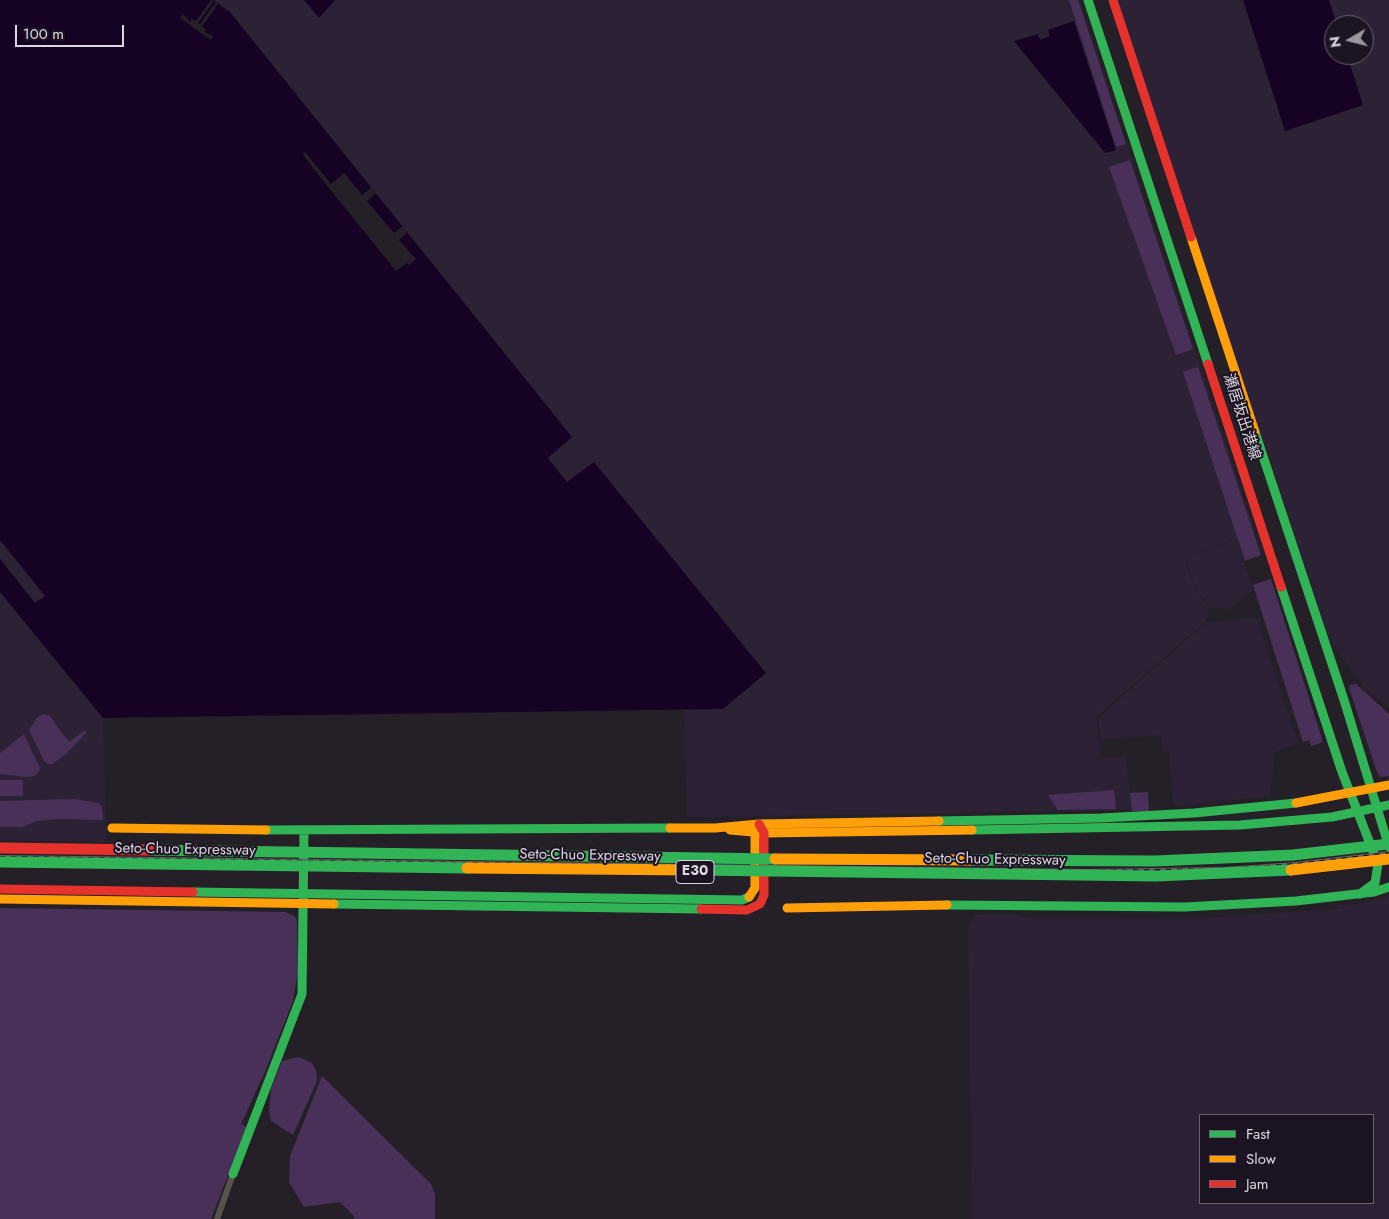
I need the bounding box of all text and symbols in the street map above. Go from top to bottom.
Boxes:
scale bar [18,15,126,47]
north arrow [1324,15,1374,65]
text: 100 m [23,23,64,45]
text: N [1324,35,1346,49]
street label: 瀬居坂出港線 [1219,371,1263,463]
street label: Seto-Chuo Expressway [114,840,256,860]
street label: Seto-Chuo Expressway [519,846,661,866]
street label: Seto-Chuo Expressway [924,850,1066,870]
road number: E30 [676,860,714,884]
legend [1199,1114,1374,1204]
text: Fast [1246,1123,1270,1145]
text: Slow [1246,1148,1276,1170]
text: Jam [1246,1173,1269,1195]

